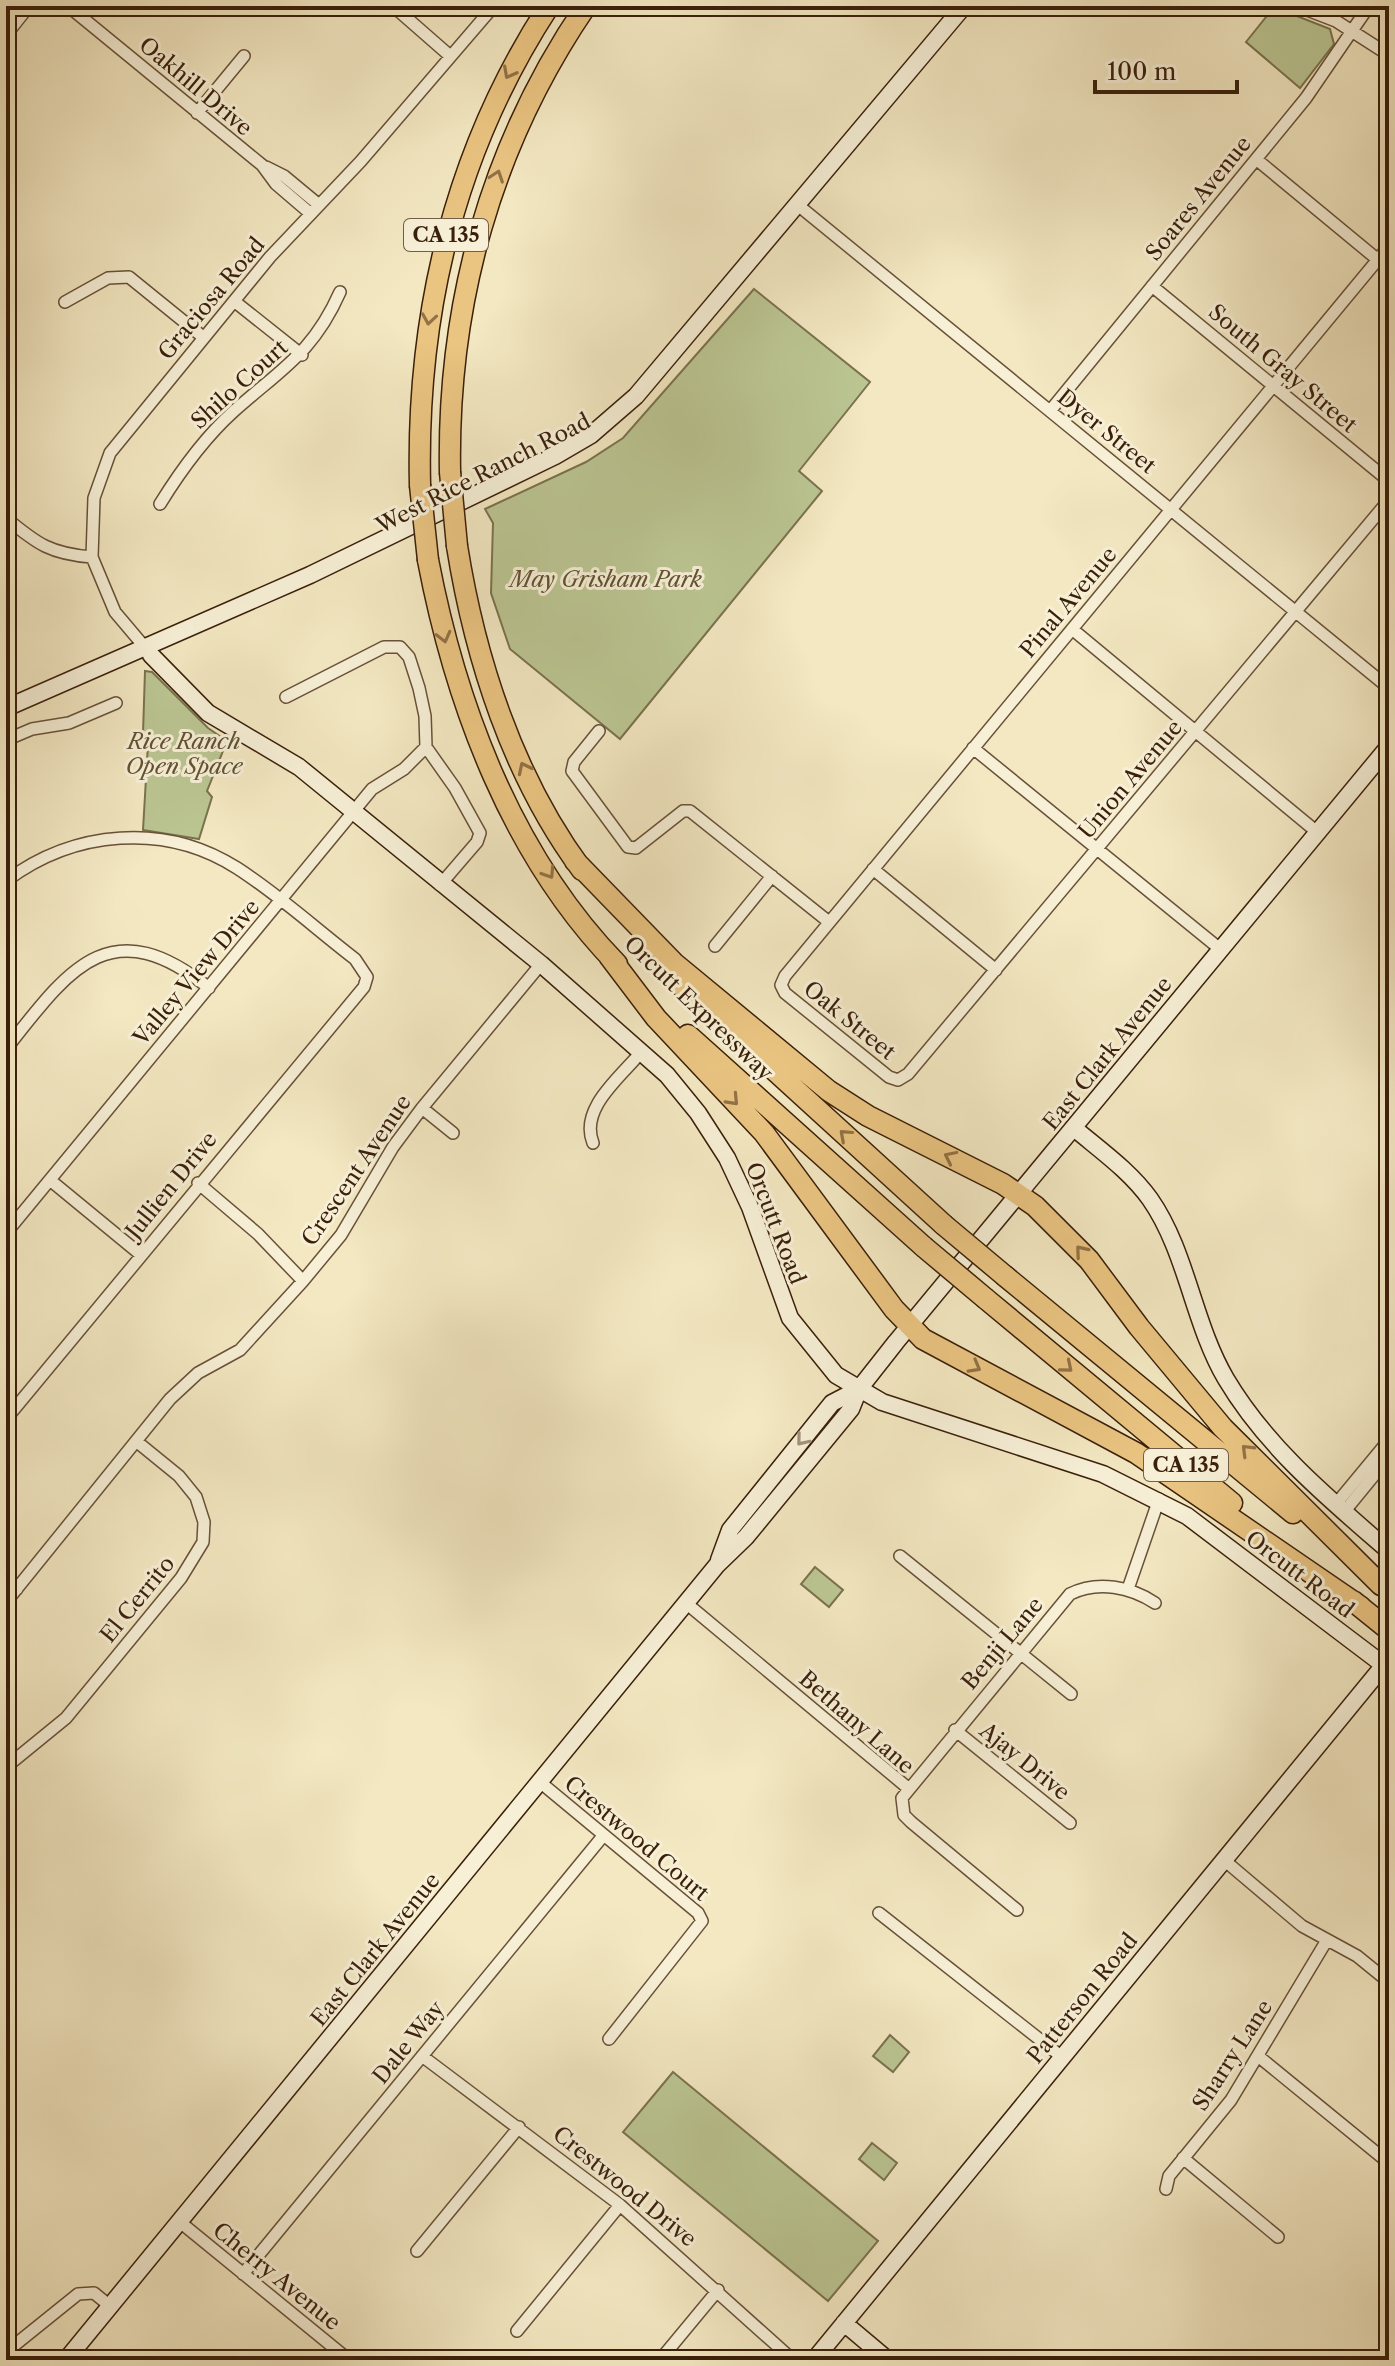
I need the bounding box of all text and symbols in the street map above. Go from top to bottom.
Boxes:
street label: Oakhill Drive [134,31,258,141]
scale bar [1095,44,1237,94]
text: 100 m [1107,57,1176,86]
one-way arrow [504,65,519,79]
street label: Soares Avenue [1140,131,1257,266]
one-way arrow [487,170,504,184]
road number: CA 135 [404,219,488,251]
street label: Graciosa Road [152,232,270,365]
street label: South Gray Street [1203,298,1363,438]
one-way arrow [421,312,438,326]
street label: Shilo Court [185,334,293,435]
street label: Dyer Street [1052,384,1162,479]
street label: West Rice Ranch Road [371,408,595,540]
street label: Pinal Avenue [1014,541,1123,663]
park label: May Grisham Park [507,566,703,593]
one-way arrow [434,629,451,643]
street label: Union Avenue [1073,714,1188,844]
park label: Rice Ranch Open Space [126,728,244,780]
one-way arrow [518,762,534,777]
one-way arrow [539,865,554,879]
street label: Valley View Drive [127,894,265,1051]
street label: Orcutt Expressway [619,930,779,1087]
street label: East Clark Avenue [1037,971,1178,1136]
street label: Oak Street [798,975,901,1066]
street label: Crescent Avenue [296,1090,417,1251]
one-way arrow [723,1091,738,1105]
street label: Jullien Drive [118,1126,223,1247]
one-way arrow [839,1131,854,1145]
one-way arrow [944,1152,959,1167]
street label: Orcutt Road [740,1158,811,1288]
one-way arrow [1076,1245,1091,1260]
one-way arrow [967,1357,981,1373]
one-way arrow [1058,1357,1072,1372]
one-way arrow [798,1431,812,1446]
one-way arrow [1242,1445,1256,1460]
road number: CA 135 [1144,1449,1228,1481]
street label: Orcutt Road [1240,1525,1359,1624]
street label: El Cerrito [94,1551,180,1648]
street label: Benji Lane [956,1592,1049,1695]
street label: Bethany Lane [794,1665,920,1780]
street label: Ajay Drive [973,1716,1075,1806]
street label: Crestwood Court [559,1770,715,1907]
street label: East Clark Avenue [305,1867,446,2032]
street label: Patterson Road [1022,1928,1143,2069]
street label: Dale Way [367,1995,450,2089]
street label: Sharry Lane [1187,1995,1278,2116]
street label: Crestwood Drive [548,2120,702,2252]
street label: Cherry Avenue [207,2217,346,2336]

